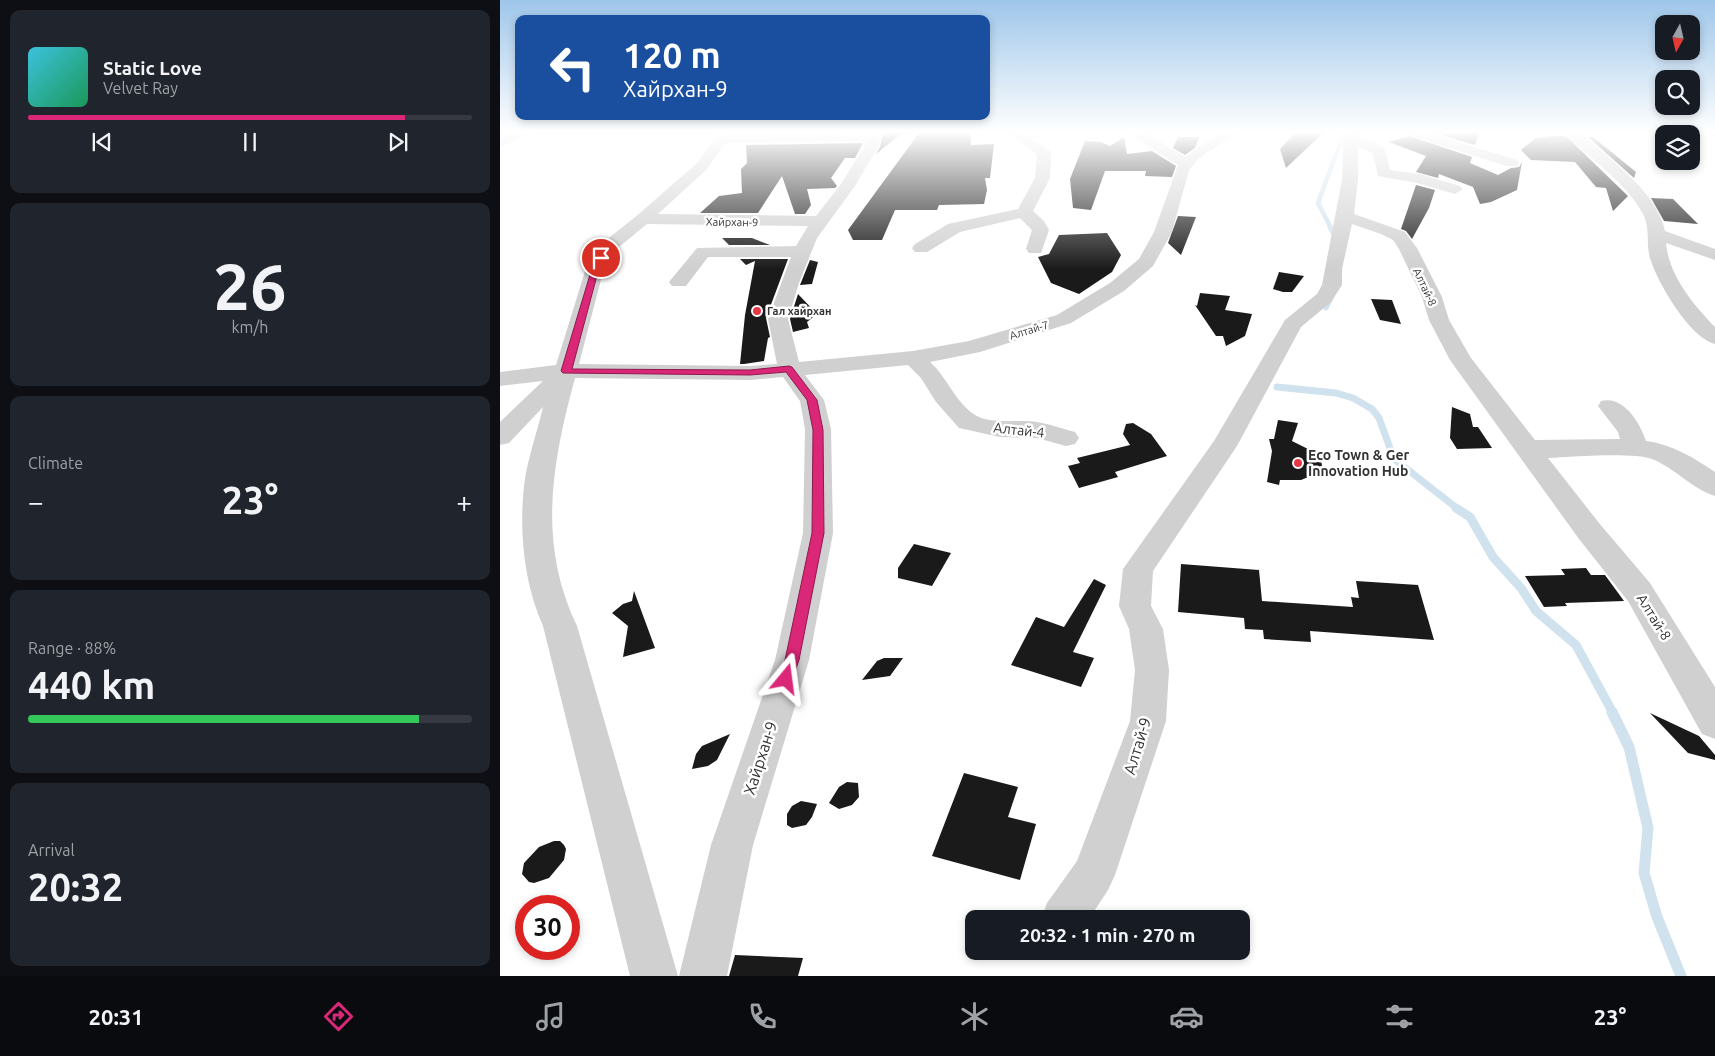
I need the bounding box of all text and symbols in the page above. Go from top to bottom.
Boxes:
north arrow [1655,15,1700,60]
map controls [1655,15,1700,170]
icon: left [540,35,605,100]
text: 120 m [623,35,721,75]
text: Static Love [103,57,202,79]
button: search [1655,70,1700,115]
text: Хайрхан-9 [623,76,728,101]
text: Velvet Ray [103,79,178,97]
button: layers [1655,125,1700,170]
icon: previous [88,128,116,156]
icon: pause [236,128,264,156]
icon: next [384,128,412,156]
street label: Хайрхан-9 [706,216,758,228]
pin [580,237,622,279]
icon: arrive [587,244,615,272]
text: 26 [213,249,287,322]
street label: Алтай-8 [1411,266,1439,308]
marker: Гал хайрхан [751,305,763,317]
place label: Гал хайрхан [767,305,831,317]
text: km/h [232,318,268,336]
street label: Алтай-7 [1008,318,1050,342]
street label: Алтай-4 [993,419,1045,441]
place label: Eco Town & Ger Innovation Hub [1308,447,1410,479]
text: Climate [28,454,83,472]
marker: Eco Town & Ger Innovation Hub [1292,457,1304,469]
text: 23° [222,479,278,521]
text: − [28,486,44,517]
text: + [456,486,472,517]
street label: Алтай-8 [1634,591,1674,643]
text: Range · 88% [28,639,116,657]
position arrow [759,652,811,704]
text: 440 km [28,664,155,706]
street label: Алтай-9 [1120,715,1154,777]
street label: Хайрхан-9 [740,719,780,797]
text: Arrival [28,841,75,859]
text: 20:32 [28,866,123,908]
speed limit sign: 30 [515,895,580,960]
text: 20:32 · 1 min · 270 m [1020,924,1195,946]
icon: directions [321,999,356,1034]
icon: music [533,999,568,1034]
icon: phone [745,999,780,1034]
icon: climate [957,999,992,1034]
icon: car [1169,999,1204,1034]
icon: filters [1382,999,1417,1034]
text: 20:31 [89,1004,144,1029]
text: 23° [1594,1004,1626,1029]

